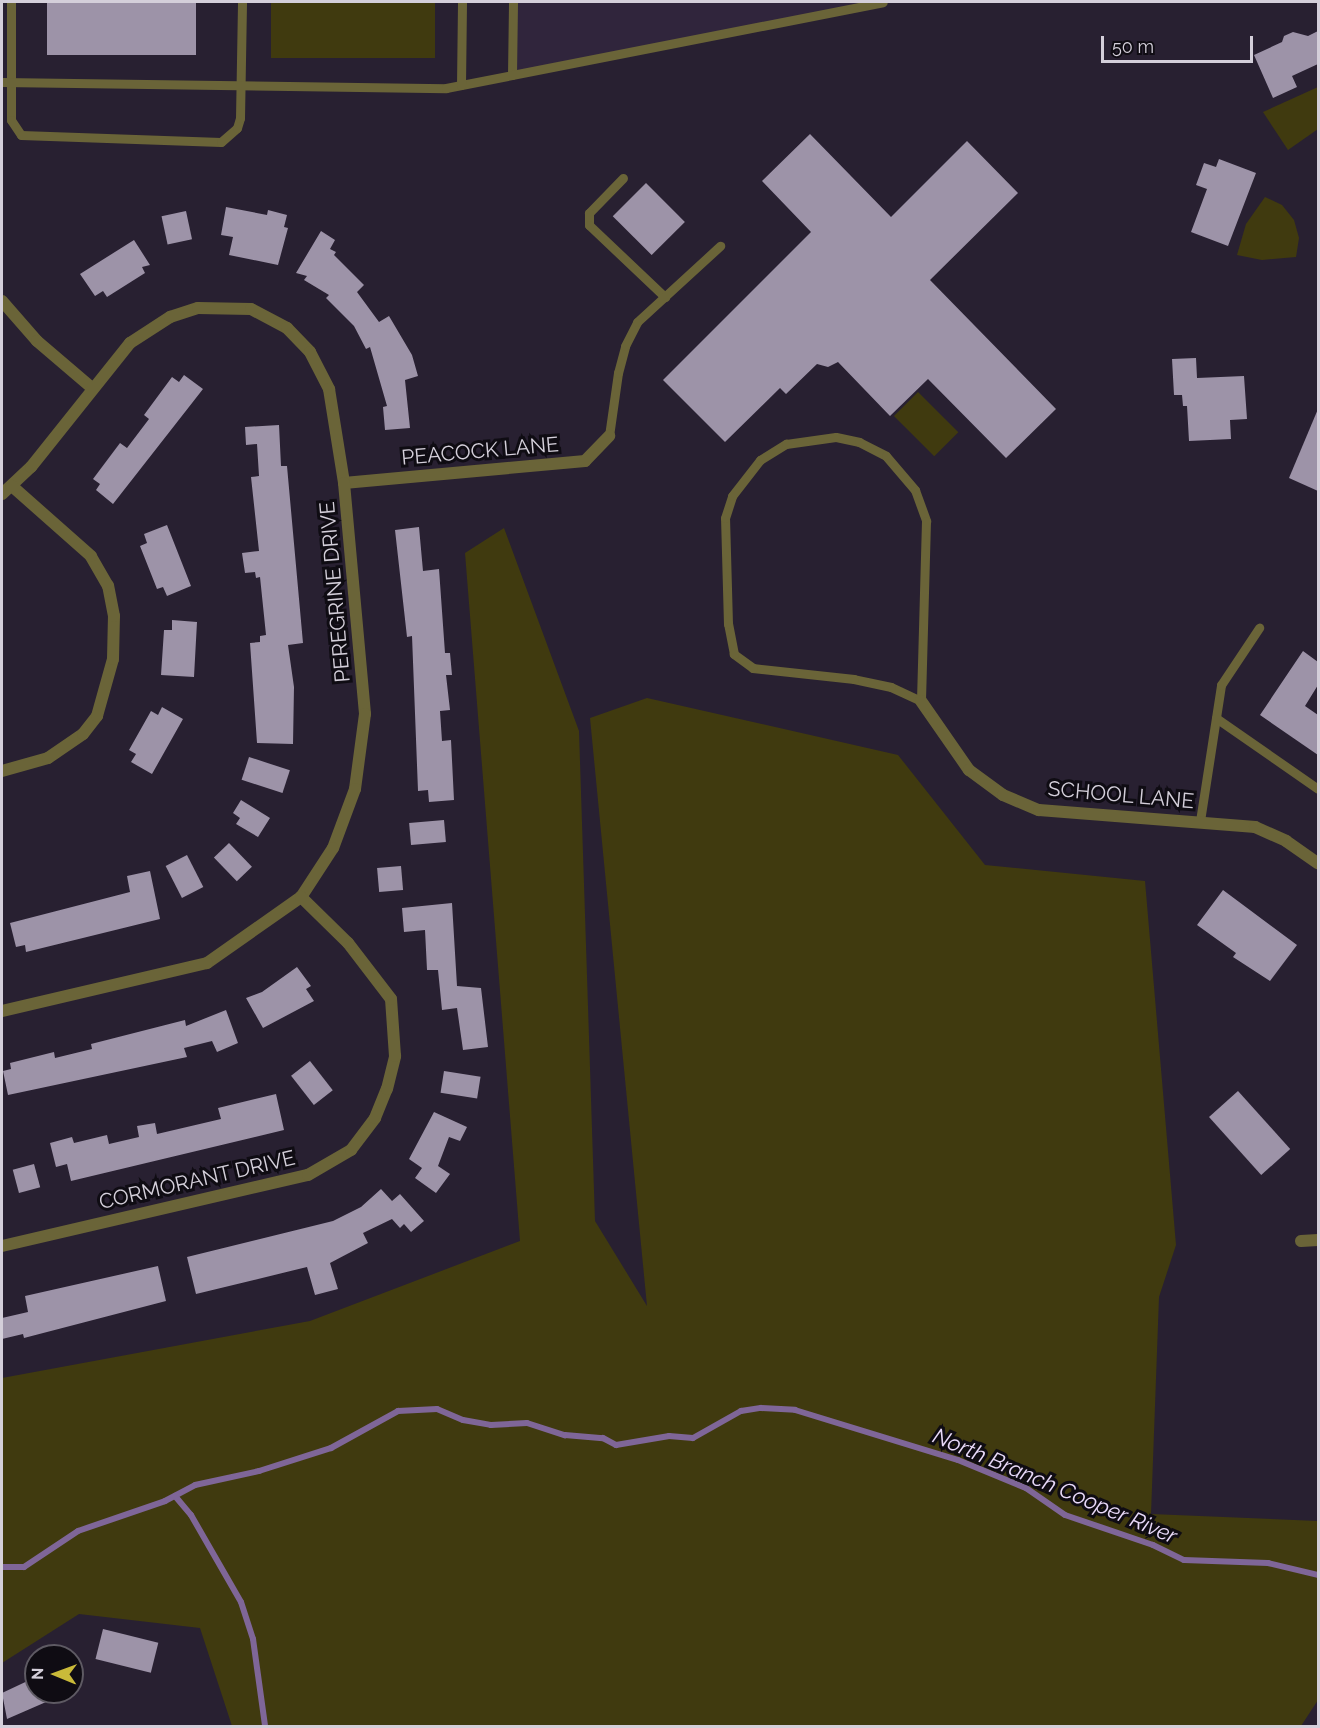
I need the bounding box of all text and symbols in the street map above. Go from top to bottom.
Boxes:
scale bar [1104,24,1256,62]
text: 50 m [1112,36,1154,57]
street label: PEACOCK LANE [400,432,560,470]
street label: PEREGRINE DRIVE [315,501,355,683]
street label: SCHOOL LANE [1047,776,1195,814]
street label: CORMORANT DRIVE [96,1145,298,1215]
water label: North Branch Cooper River [929,1422,1181,1550]
north arrow [24,1644,84,1704]
text: N [28,1667,47,1680]

